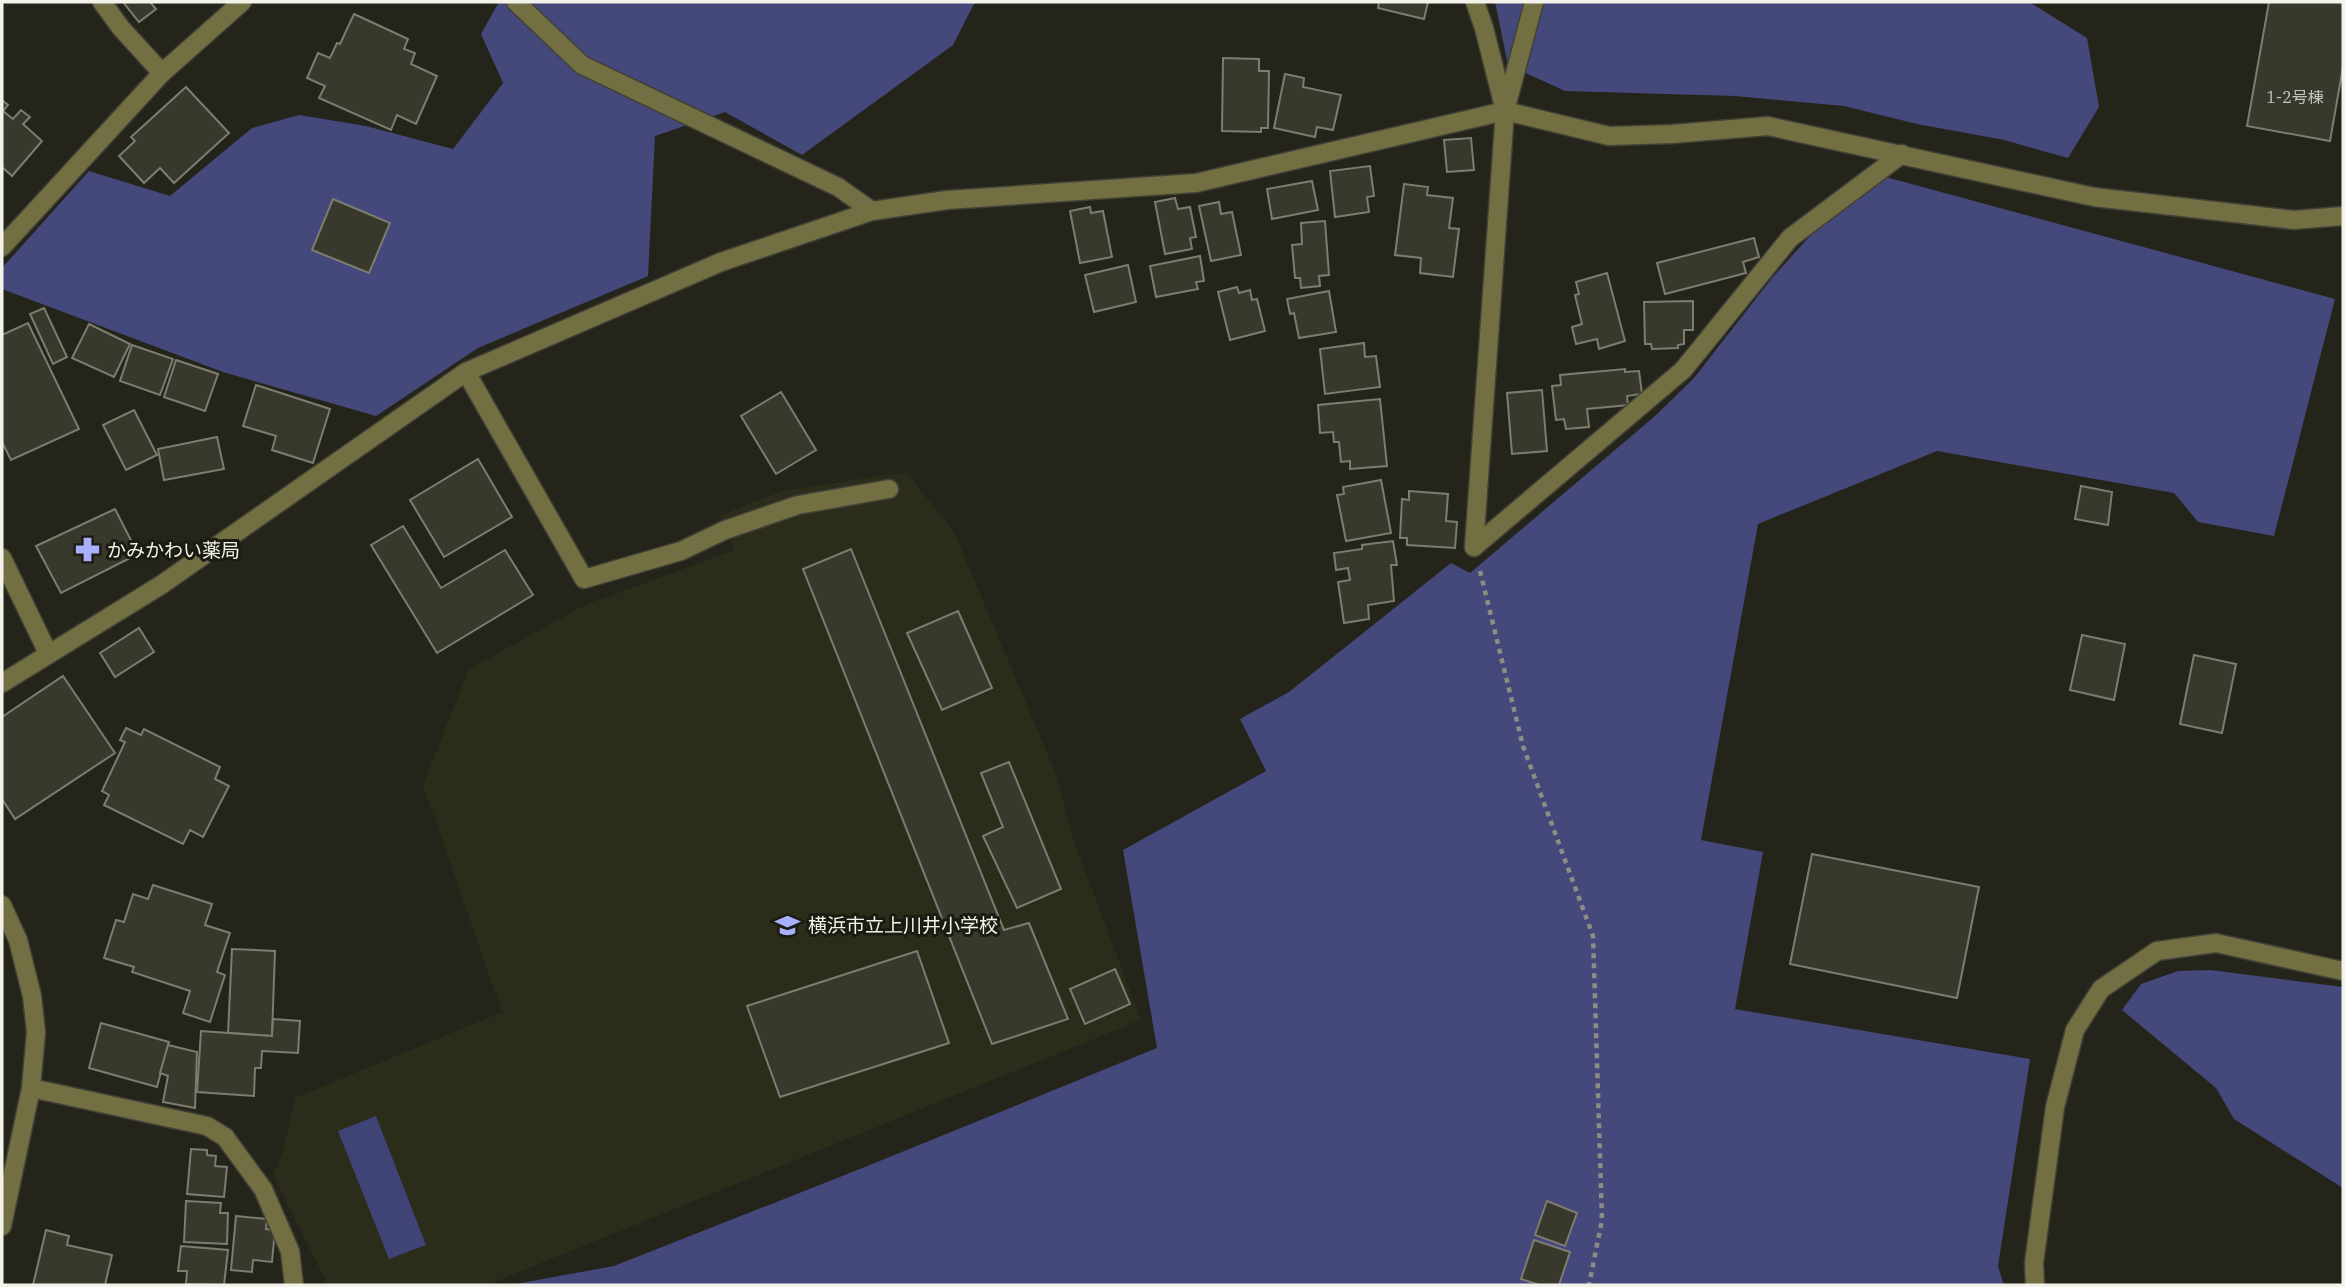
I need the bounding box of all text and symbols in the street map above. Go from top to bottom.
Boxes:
house number: 1-2号棟 [2266,87,2324,107]
pharmacy icon: かみかわい薬局 [73,536,101,564]
place label: かみかわい薬局 [107,538,240,562]
school or university icon: 横浜市立上川井小学校 [774,911,802,939]
place label: 横浜市立上川井小学校 [808,913,998,937]

